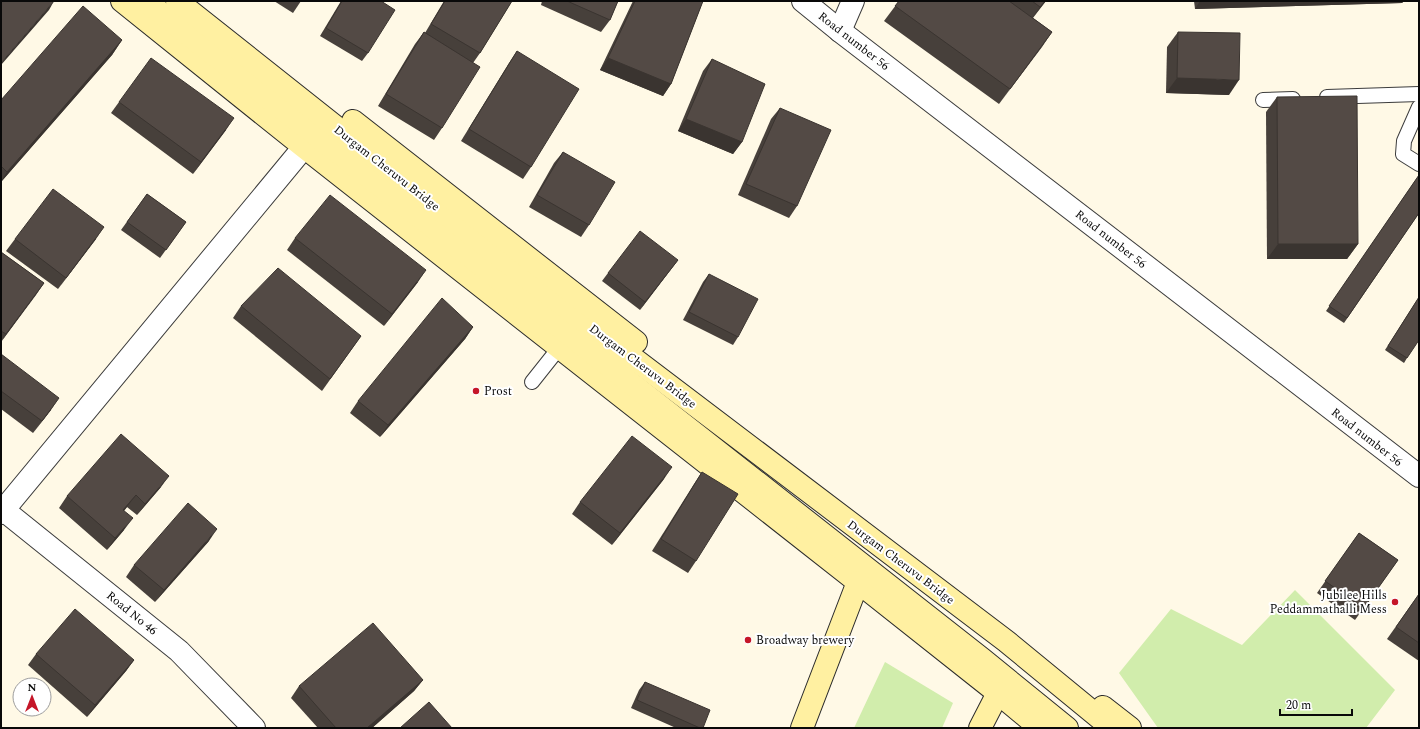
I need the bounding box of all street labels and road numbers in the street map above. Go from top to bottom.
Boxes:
street label: Road number 56 [814,7,894,75]
street label: Durgam Cheruvu Bridge [330,121,444,216]
street label: Road number 56 [1071,205,1151,273]
street label: Durgam Cheruvu Bridge [585,320,701,413]
street label: Road number 56 [1327,403,1407,471]
street label: Durgam Cheruvu Bridge [843,516,959,609]
street label: Road No 46 [102,587,161,640]

